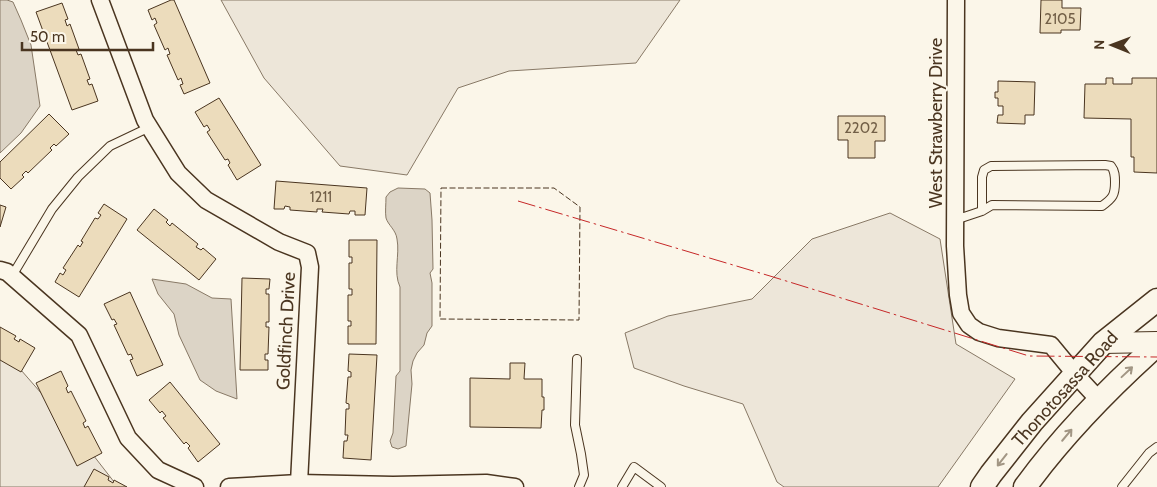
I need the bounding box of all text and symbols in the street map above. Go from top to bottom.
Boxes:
house number: 2105 [1044,10,1076,28]
scale bar [22,20,154,52]
north arrow [1087,20,1137,70]
text: 50 m [30,28,65,46]
street label: West Strawberry Drive [925,38,947,208]
text: N [1090,40,1108,50]
house number: 2202 [844,119,878,137]
house number: 1211 [310,188,332,206]
street label: Goldfinch Drive [272,271,300,391]
street label: Thonotosassa Road [1007,327,1123,451]
one-way arrow [1121,366,1134,378]
one-way arrow [1061,429,1072,442]
one-way arrow [997,453,1008,466]

